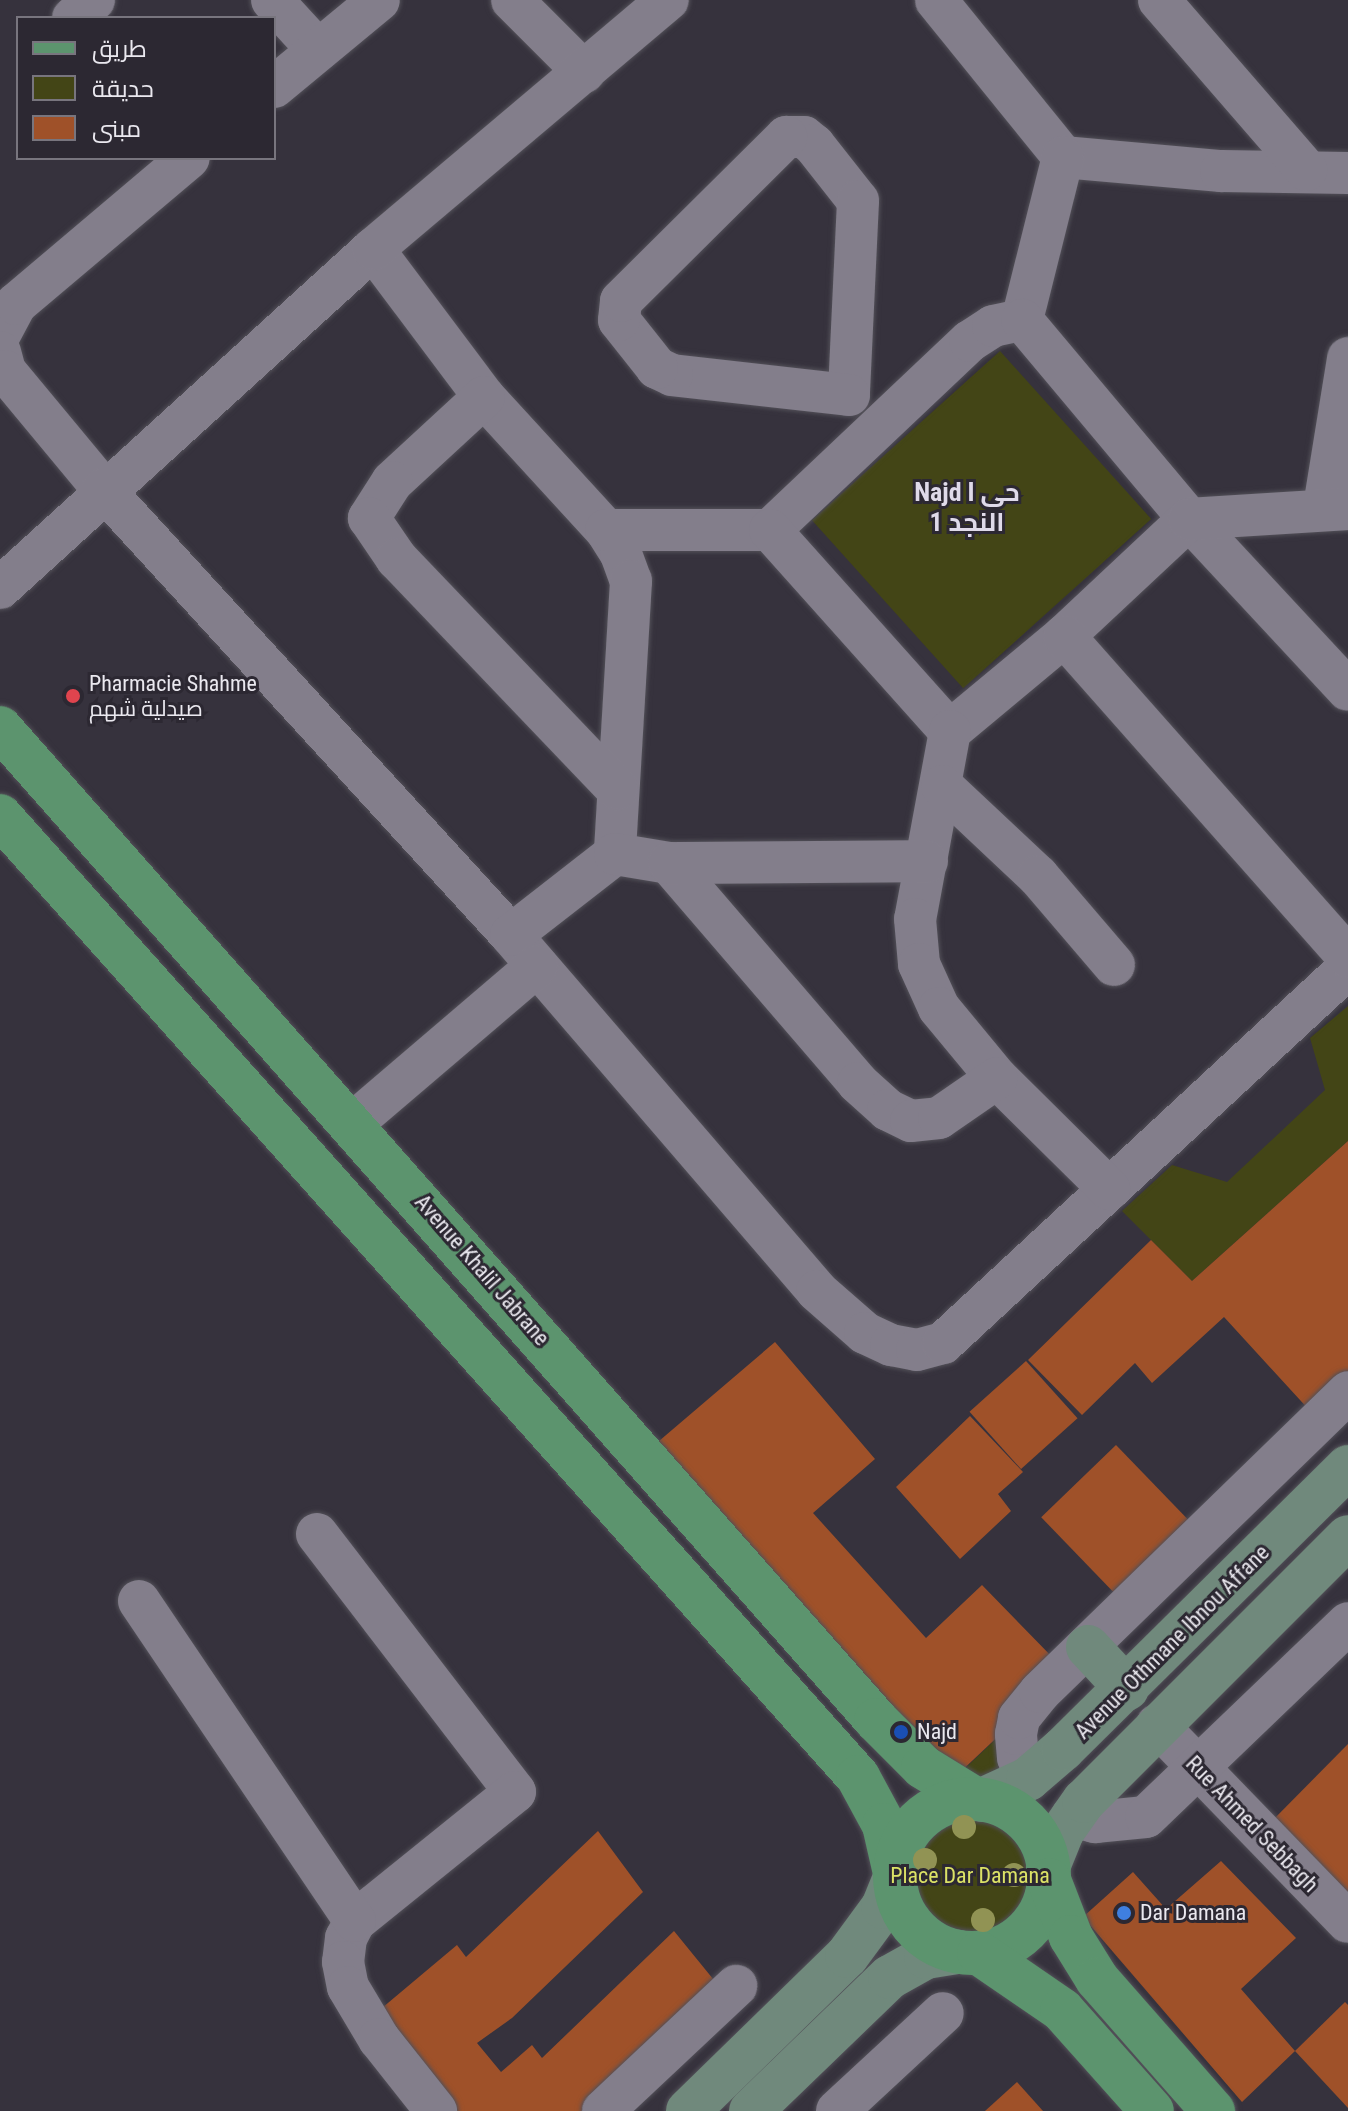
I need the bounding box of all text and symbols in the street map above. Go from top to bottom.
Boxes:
legend [16,16,276,160]
text: طريق [92,35,147,63]
text: حديقة [92,75,154,103]
text: مبنى [92,115,141,143]
district label: Najd I حي النجد 1 [914,477,1020,538]
place label: Pharmacie Shahme صيدلية شهم [89,670,257,722]
marker: Pharmacie Shahme صيدلية شهم [64,687,82,705]
street label: Avenue Khalil Jabrane [409,1189,555,1351]
street label: Avenue Othmane Ibnou Affane [1069,1539,1275,1745]
place label: Najd [917,1719,957,1745]
marker: Najd [892,1723,910,1741]
street label: Rue Ahmed Sebbagh [1180,1750,1324,1898]
park label: Place Dar Damana [890,1863,1050,1889]
place label: Dar Damana [1140,1900,1246,1926]
marker: Dar Damana [1115,1904,1133,1922]

